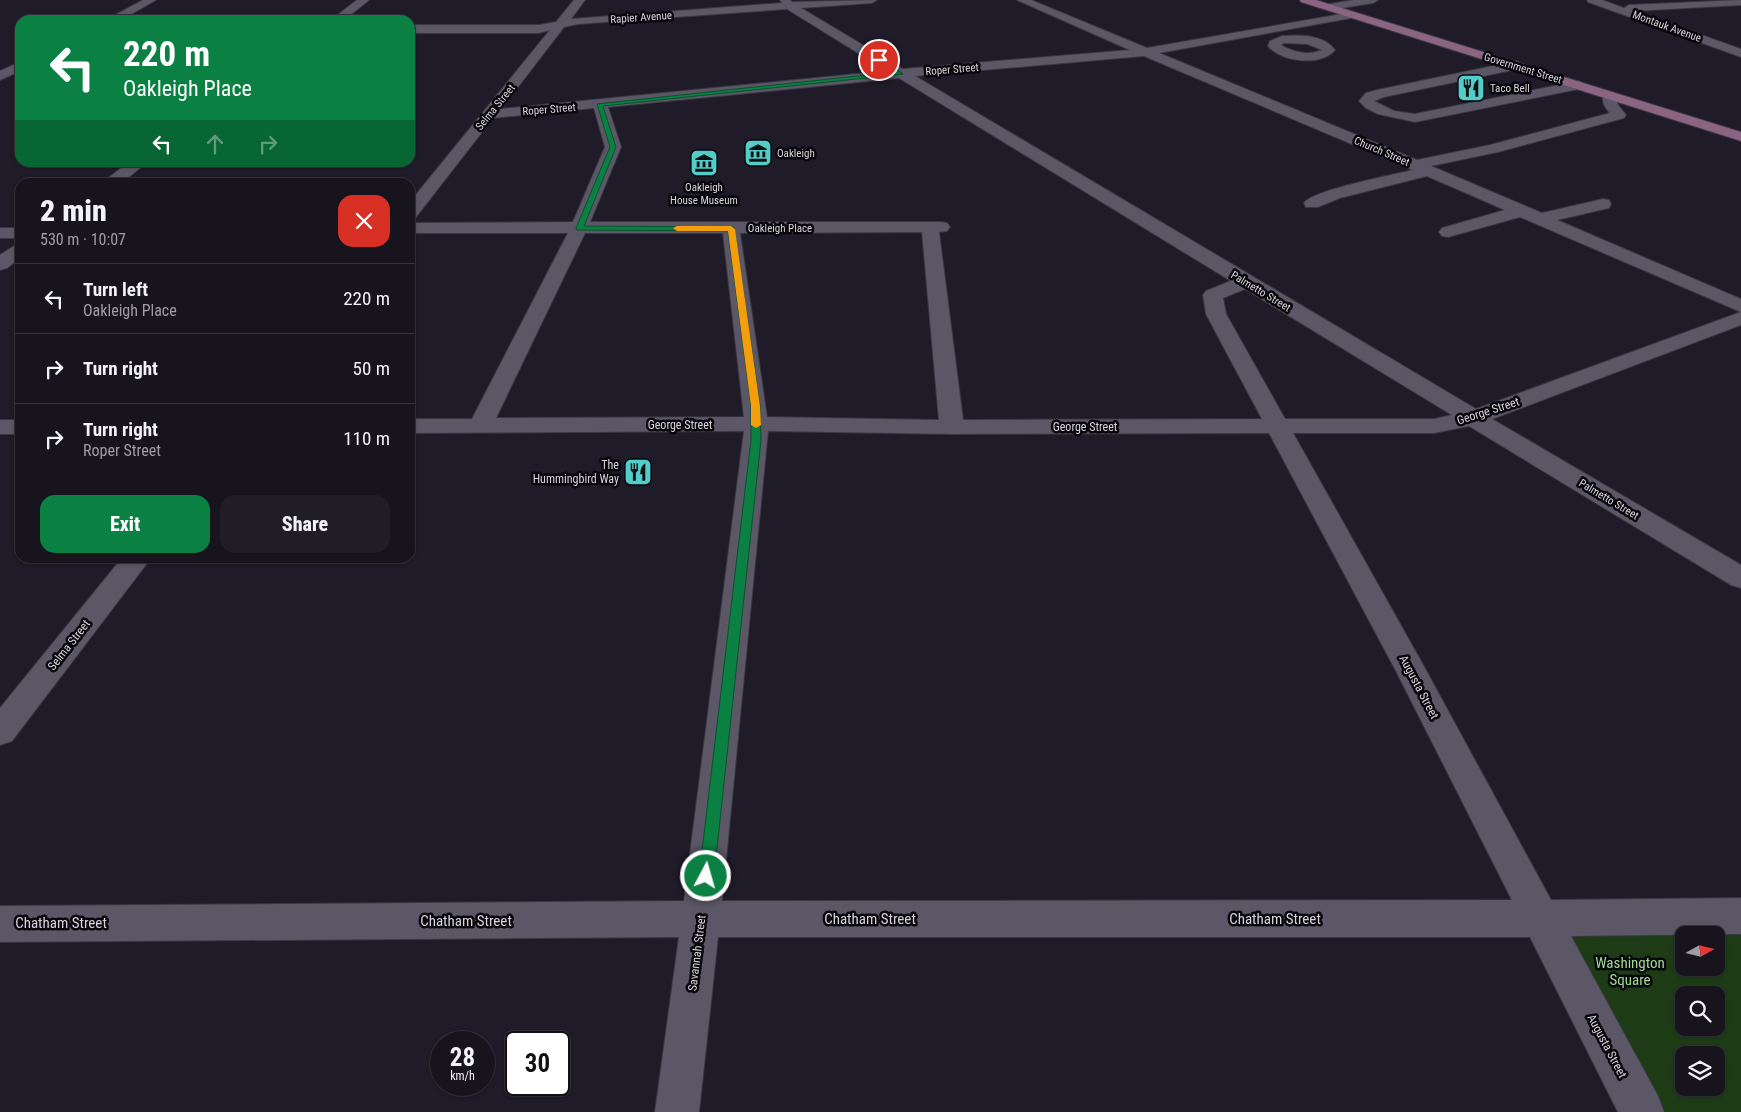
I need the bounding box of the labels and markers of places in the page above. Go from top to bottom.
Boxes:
pin [858,39,900,81]
restaurant icon: Taco Bell [1456,73,1486,103]
place label: Taco Bell [1490,82,1530,95]
museum icon: Oakleigh [743,138,773,168]
place label: Oakleigh [777,147,815,160]
museum icon: Oakleigh House Museum [689,148,719,178]
place label: Oakleigh House Museum [670,181,738,207]
restaurant icon: The Hummingbird Way [623,457,653,487]
place label: The Hummingbird Way [533,458,619,486]

